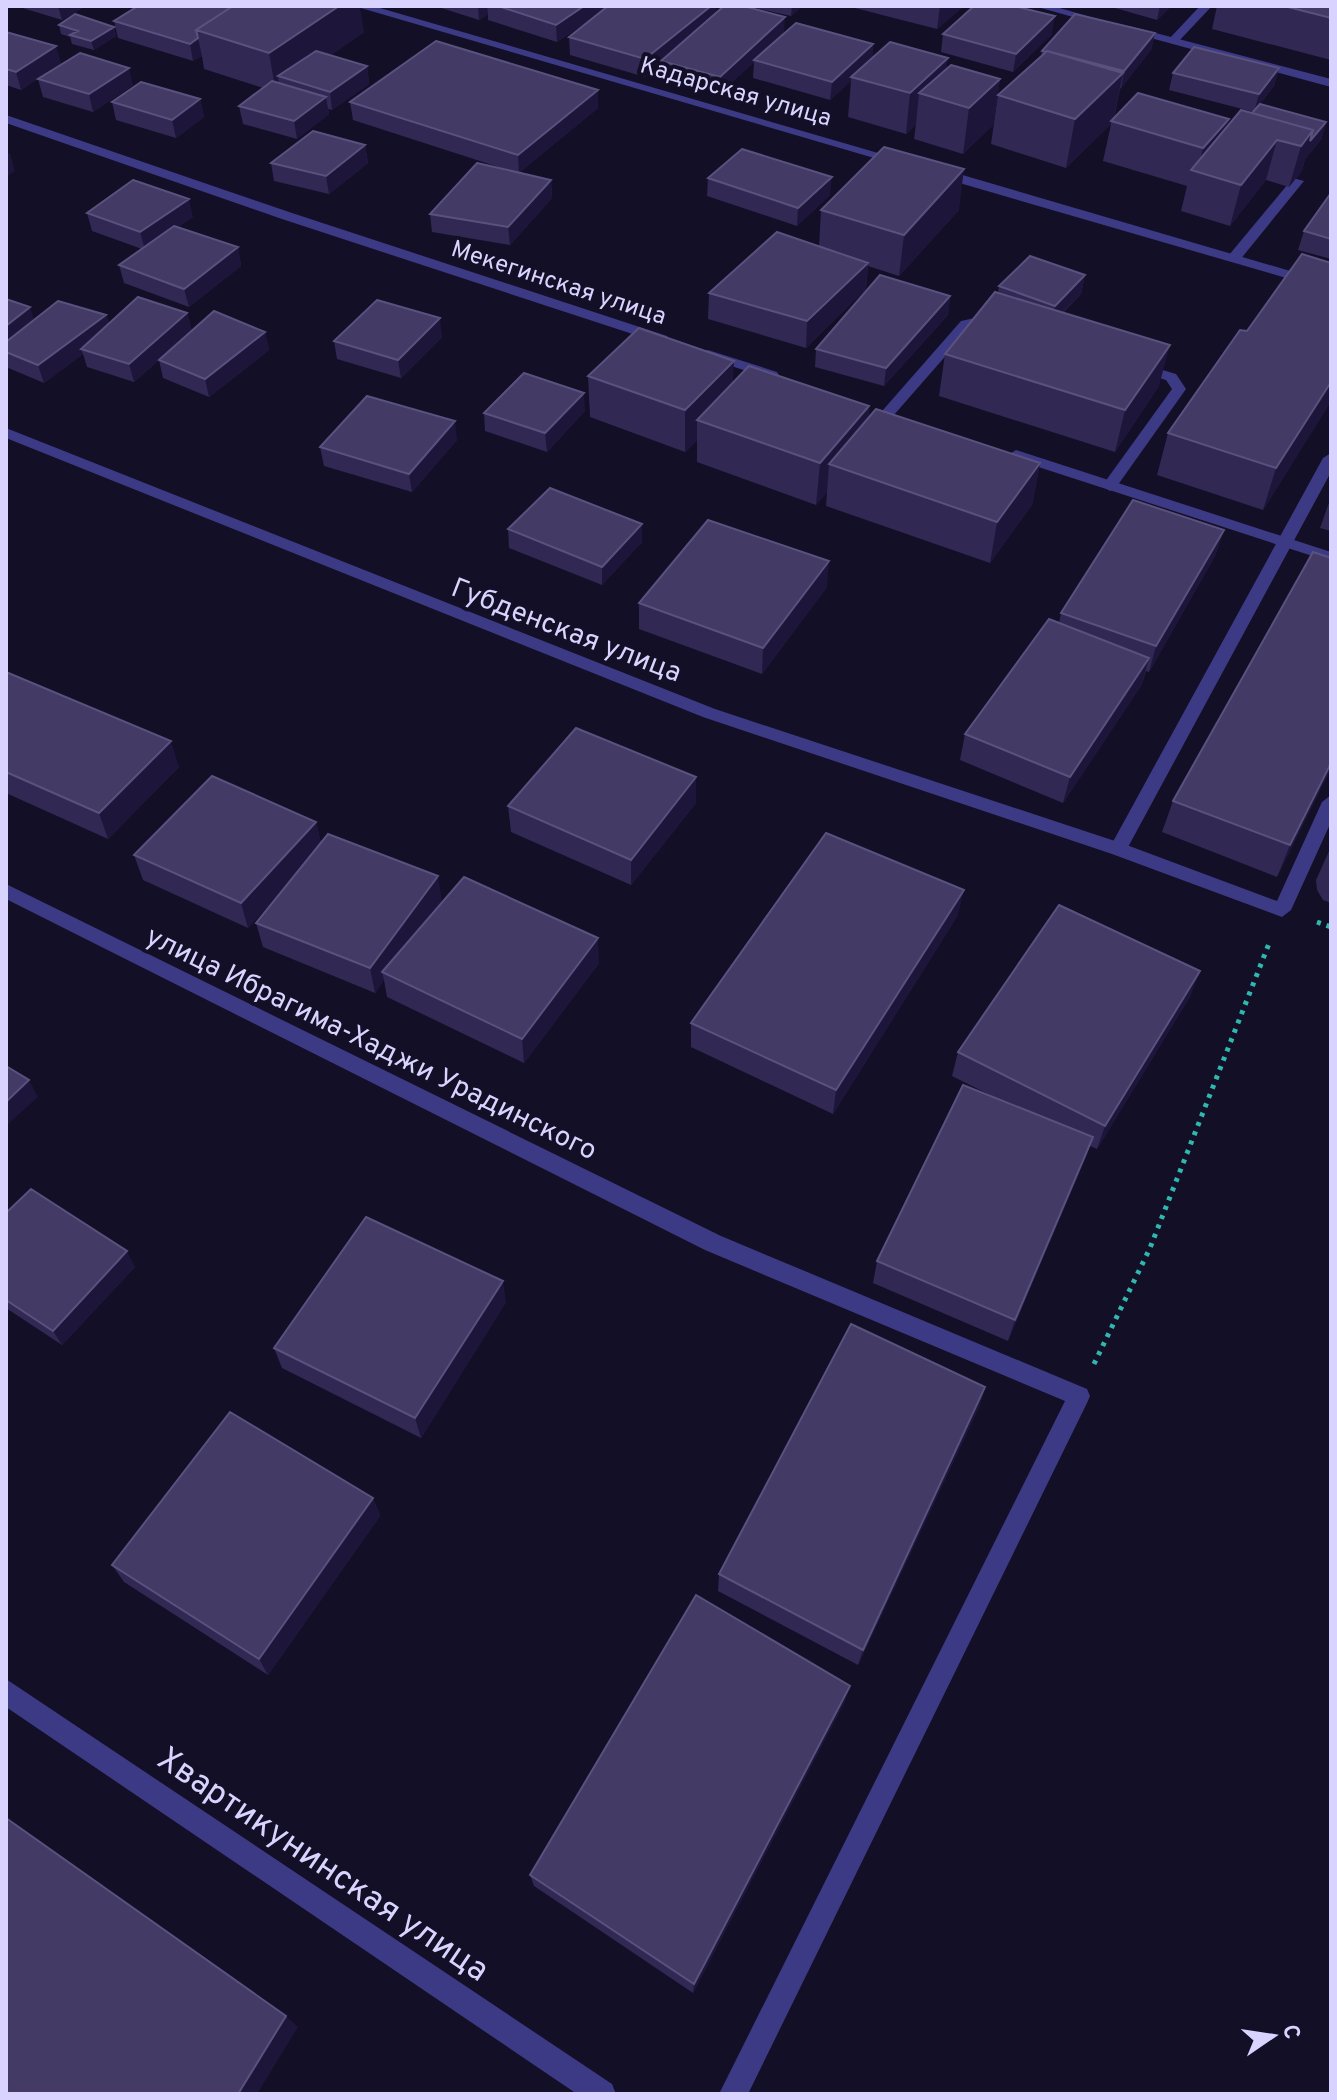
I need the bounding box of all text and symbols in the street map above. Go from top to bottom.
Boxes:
street label: Кадарская улица [636,51,835,135]
street label: Мекегинская улица [447,235,670,333]
street label: Губденская улица [446,571,686,692]
street label: улица Ибрагима-Хаджи Урадинского [139,919,602,1170]
street label: Хвартикунинская улица [148,1739,496,1993]
north arrow [1233,1996,1313,2076]
text: С [1275,2022,1305,2042]

